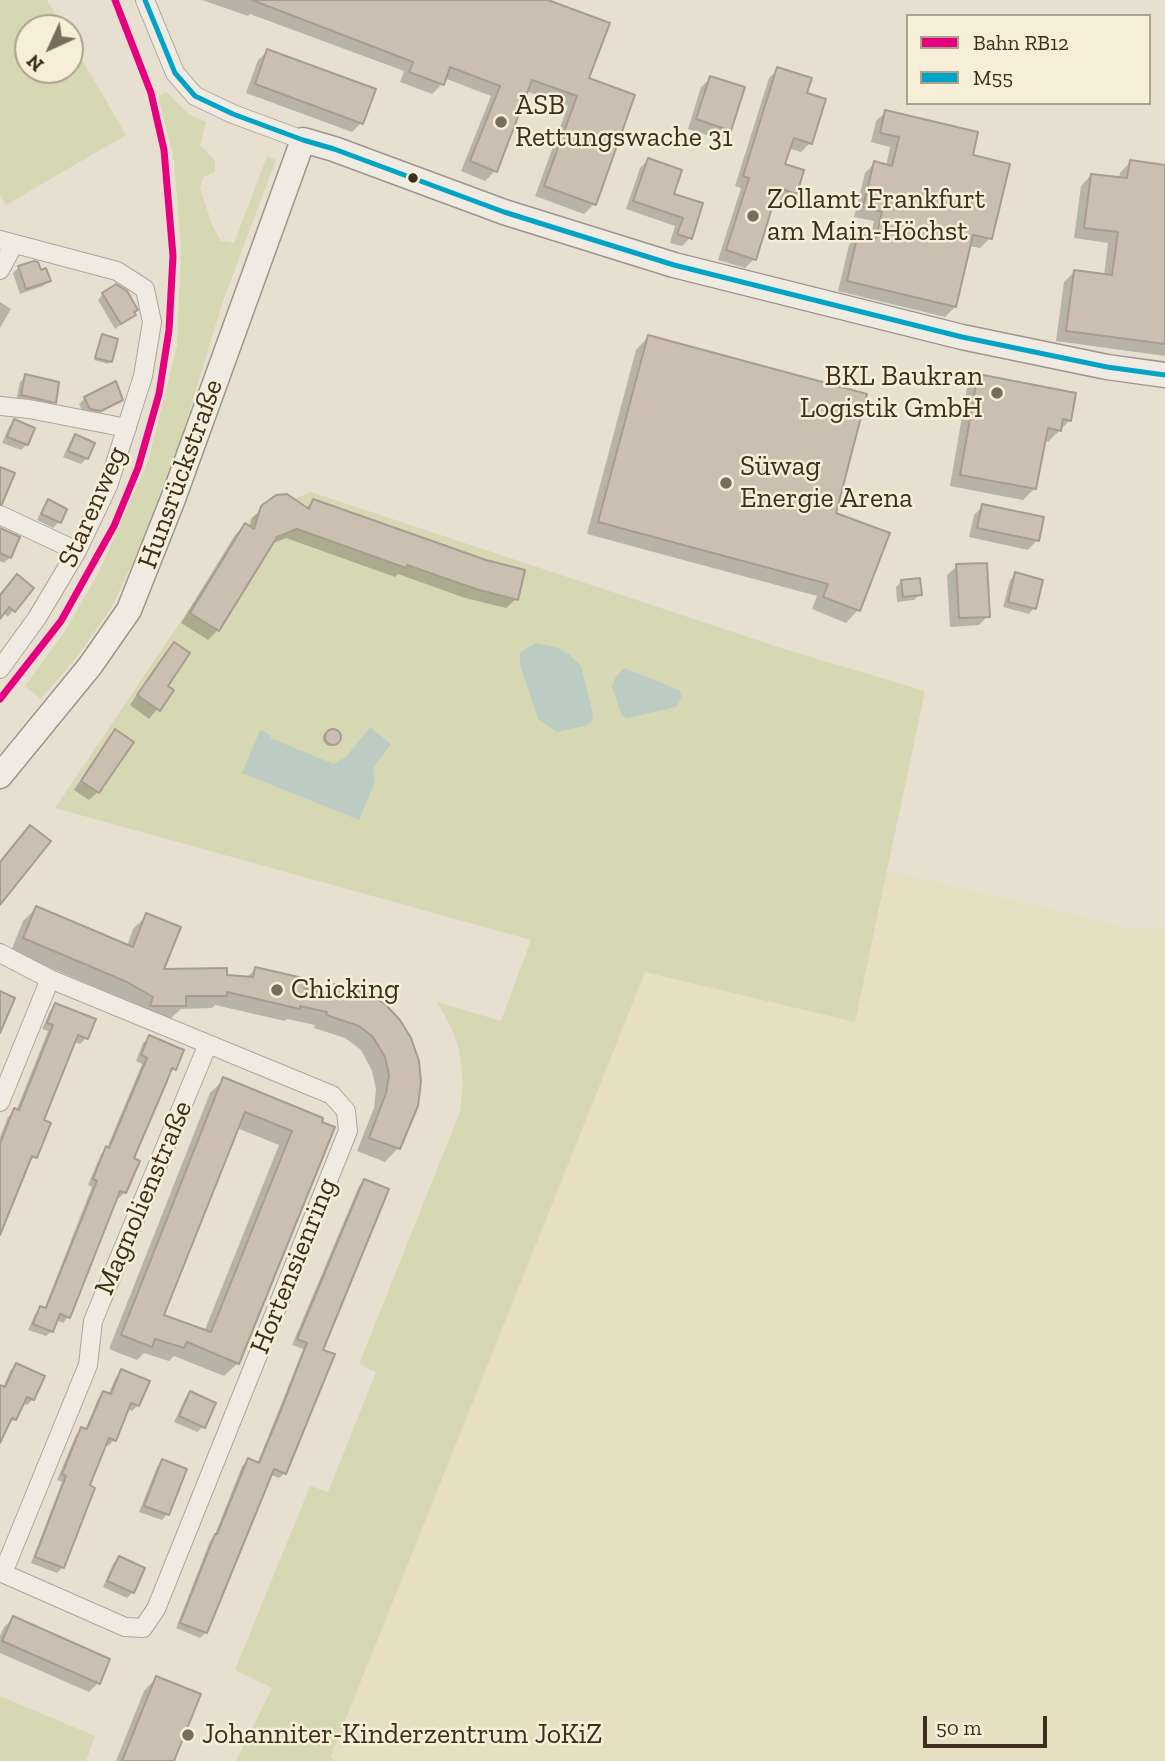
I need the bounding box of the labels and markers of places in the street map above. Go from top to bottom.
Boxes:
place label: ASB Rettungswache 31 [515,89,733,155]
marker: ASB Rettungswache 31 [493,114,509,130]
unlabelled marker [406,171,420,185]
place label: Zollamt Frankfurt am Main-Höchst [767,183,985,249]
marker: Zollamt Frankfurt am Main-Höchst [745,208,761,224]
place label: BKL Baukran Logistik GmbH [800,360,983,426]
marker: BKL Baukran Logistik GmbH [989,385,1005,401]
place label: Süwag Energie Arena [740,450,913,516]
marker: Süwag Energie Arena [718,475,734,491]
place label: Chicking [291,973,399,1007]
marker: Chicking [269,982,285,998]
place label: Johanniter-Kinderzentrum JoKiZ [202,1718,602,1752]
marker: Johanniter-Kinderzentrum JoKiZ [180,1727,196,1743]

